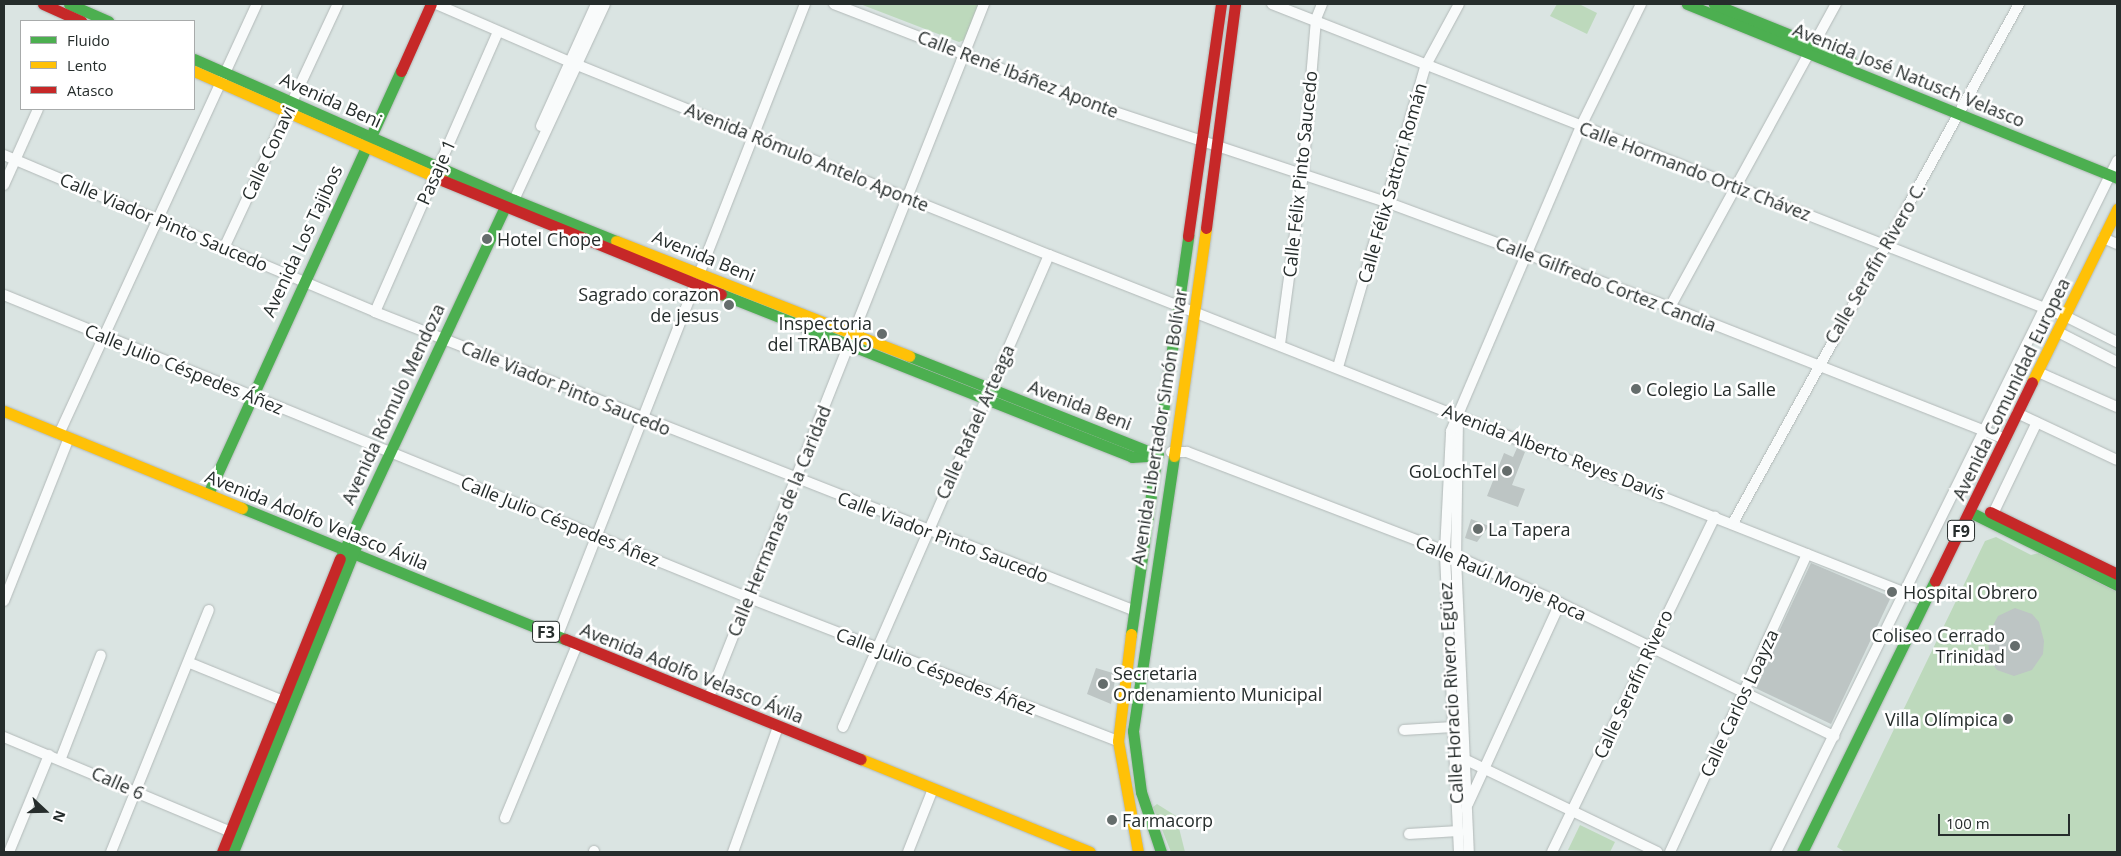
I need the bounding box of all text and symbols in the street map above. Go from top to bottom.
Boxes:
street label: Avenida José Natusch Velasco [1790,19,2028,131]
legend [20,20,195,110]
street label: Calle René Ibáñez Aponte [915,26,1121,122]
text: Fluido [67,30,110,50]
text: Lento [67,55,107,75]
street label: Avenida Beni [277,68,385,132]
street label: Calle Félix Pinto Saucedo [1278,70,1322,278]
text: Atasco [67,80,114,100]
street label: Calle Félix Sattori Román [1353,80,1431,286]
street label: Avenida Rómulo Antelo Aponte [682,98,932,216]
street label: Calle Conavi [237,102,299,204]
street label: Calle Hormando Ortiz Chávez [1576,117,1814,225]
street label: Pasaje 1 [412,136,460,208]
street label: Avenida Los Tajibos [257,162,347,320]
street label: Calle Viador Pinto Saucedo [57,168,271,276]
street label: Calle Serafín Rivero C. [1820,179,1930,347]
street label: Avenida Beni [649,226,759,286]
place label: Hotel Chope [497,228,601,250]
street label: Calle Gilfredo Cortez Candia [1493,232,1719,336]
marker: Hotel Chope [481,233,493,245]
street label: Avenida Comunidad Europea [1948,274,2074,504]
place label: Sagrado corazon de jesus [578,284,719,326]
street label: Avenida Libertador Simón Bolívar [1126,287,1192,567]
marker: Sagrado corazon de jesus [723,299,735,311]
street label: Avenida Rómulo Mendoza [337,300,449,508]
place label: Inspectoria del TRABAJO [767,313,872,356]
street label: Calle Julio Céspedes Áñez [82,319,286,419]
marker: Inspectoria del TRABAJO [876,328,888,340]
street label: Calle Viador Pinto Saucedo [458,336,674,440]
street label: Calle Rafael Arteaga [931,341,1019,503]
street label: Avenida Beni [1025,375,1135,435]
place label: Colegio La Salle [1646,378,1776,400]
marker: Colegio La Salle [1630,383,1642,395]
street label: Avenida Alberto Reyes Davis [1440,399,1668,505]
street label: Calle Hermanas de la Caridad [723,402,835,640]
place label: GoLochTel [1409,460,1497,482]
street label: Avenida Adolfo Velasco Ávila [202,465,432,575]
marker: GoLochTel [1501,465,1513,477]
street label: Calle Julio Céspedes Áñez [458,471,662,571]
street label: Calle Viador Pinto Saucedo [834,487,1052,587]
place label: La Tapera [1488,518,1570,540]
road number: F9 [1946,518,1976,544]
marker: La Tapera [1472,523,1484,535]
street label: Calle Raúl Monje Roca [1412,531,1590,625]
street label: Calle Horacio Rivero Egüez [1434,581,1468,805]
place label: Hospital Obrero [1903,581,2038,603]
marker: Hospital Obrero [1885,585,1899,599]
street label: Calle Serafín Rivero [1589,606,1677,762]
road number: F3 [531,618,561,646]
street label: Avenida Adolfo Velasco Ávila [577,618,807,728]
street label: Calle Julio Céspedes Áñez [833,623,1039,719]
place label: Coliseo Cerrado Trinidad [1872,625,2005,668]
street label: Calle Carlos Loayza [1695,626,1783,780]
marker: Coliseo Cerrado Trinidad [2009,640,2021,652]
place label: Secretaria Ordenamiento Municipal [1113,663,1322,706]
marker: Secretaria Ordenamiento Municipal [1097,678,1109,690]
place label: Villa Olímpica [1885,708,1998,730]
marker: Villa Olímpica [2002,713,2014,725]
street label: Calle 6 [88,762,148,804]
north arrow [20,786,70,836]
scale bar [1941,804,2074,836]
text: N [49,808,70,825]
place label: Farmacorp [1122,809,1213,831]
text: 100 m [1946,813,1990,833]
marker: Farmacorp [1106,814,1118,826]

